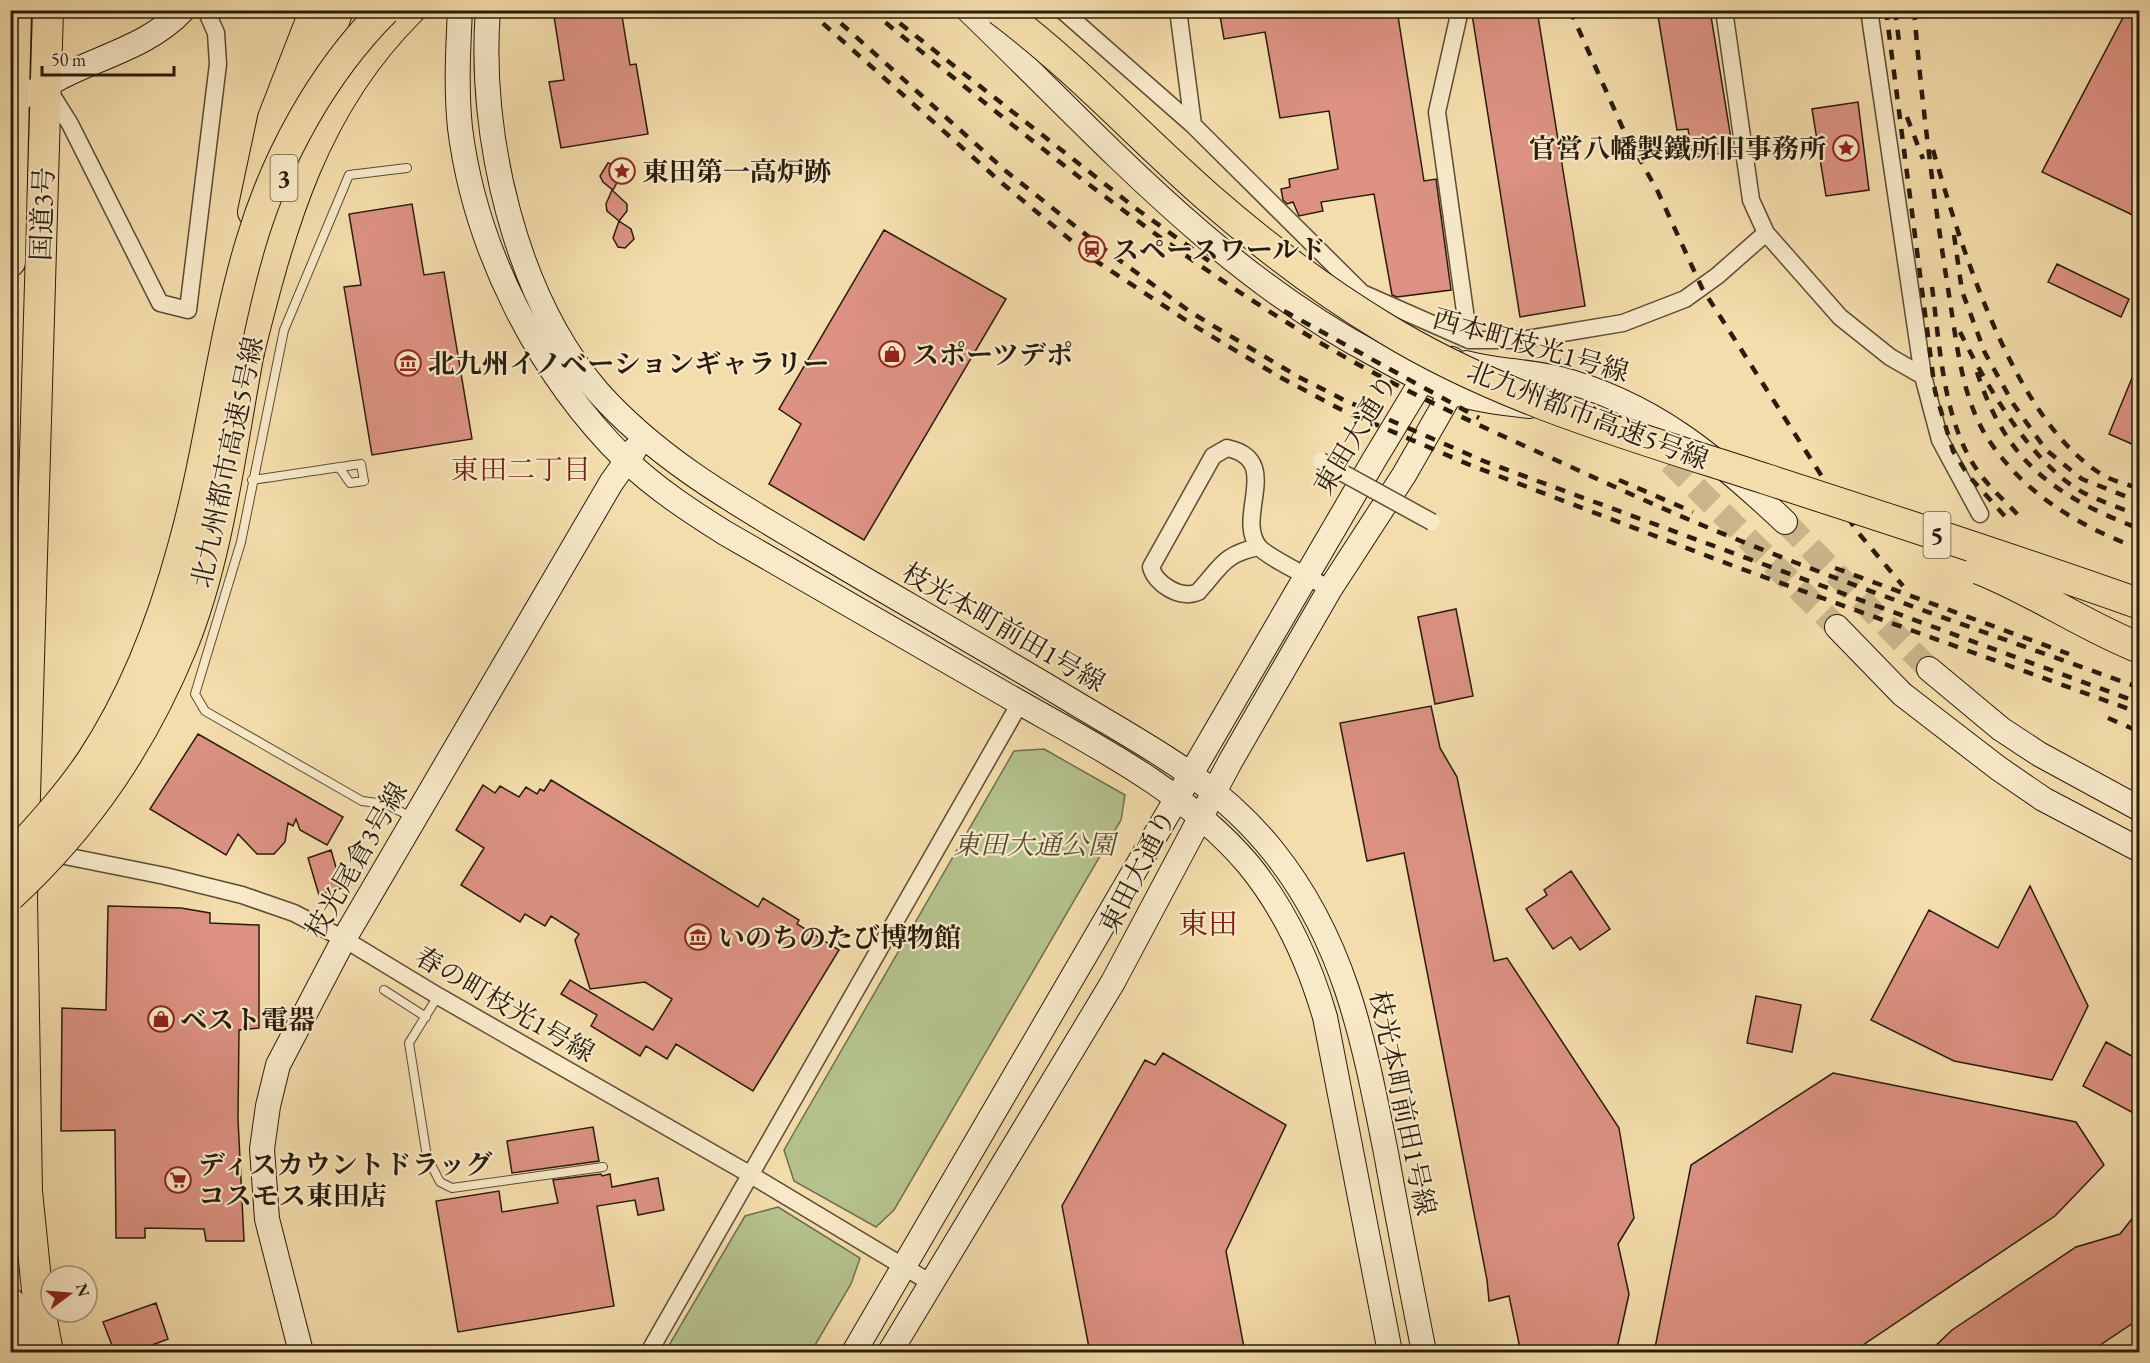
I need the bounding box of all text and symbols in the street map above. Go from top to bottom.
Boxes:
scale bar [42,39,174,77]
text: 50 m [51,48,86,71]
place label: 官営八幡製鐵所旧事務所 [1529,131,1826,166]
place icon: 官営八幡製鐵所旧事務所 [1831,133,1861,163]
place label: 東田第一高炉跡 [642,154,831,189]
road number: 3 [270,155,298,201]
place icon: 東田第一高炉跡 [607,156,637,186]
street label: 国道3号 [23,166,61,262]
place label: スペースワールド [1112,232,1326,267]
station icon: スペースワールド [1077,234,1107,264]
street label: 西本町枝光1号線 [1429,300,1633,390]
street label: 北九州都市高速5号線 [183,333,271,591]
place label: スポーツデポ [912,337,1073,372]
shop icon: スポーツデポ [877,339,907,369]
place label: 北九州イノベーションギャラリー [428,346,829,381]
museum icon: 北九州イノベーションギャラリー [393,348,423,378]
street label: 北九州都市高速5号線 [1462,353,1714,477]
street label: 東田大通り [1305,367,1405,501]
district label: 東田二丁目 [451,451,591,487]
road number: 5 [1924,512,1950,558]
street label: 枝光本町前田1号線 [896,555,1112,699]
street label: 枝光尾倉3号線 [297,775,415,945]
street label: 東田大通り [1091,803,1183,939]
park label: 東田大通公園 [953,827,1119,862]
district label: 東田 [1178,904,1238,943]
place label: いのちのたび博物館 [718,920,961,955]
museum icon: いのちのたび博物館 [683,922,713,952]
street label: 春の町枝光1号線 [409,938,601,1070]
street label: 枝光本町前田1号線 [1362,987,1444,1219]
place label: ベスト電器 [180,1002,315,1037]
shop icon: ベスト電器 [146,1004,176,1034]
place label: ディスカウントドラッグ コスモス東田店 [198,1147,492,1213]
supermarket icon: ディスカウントドラッグ コスモス東田店 [163,1165,193,1195]
north arrow [39,1264,99,1324]
text: N [71,1281,95,1299]

